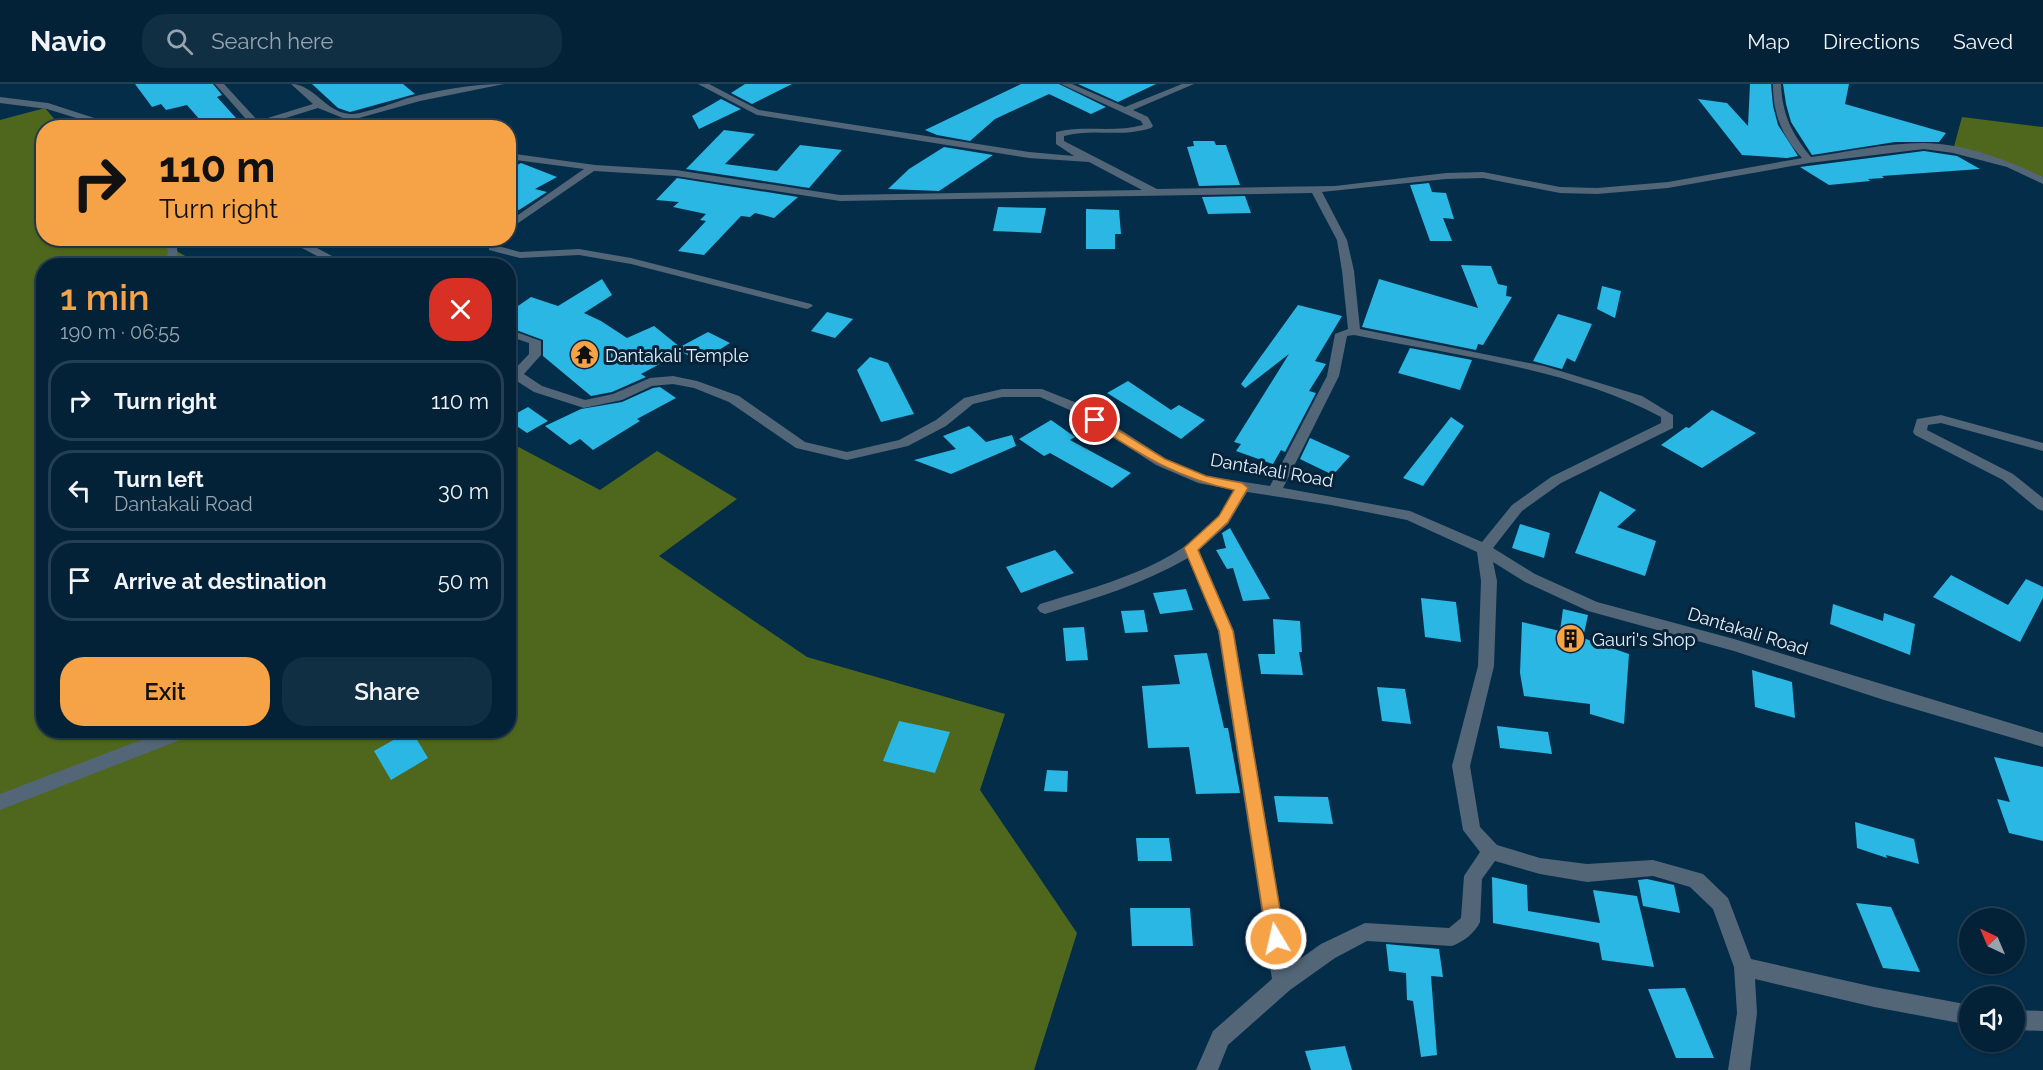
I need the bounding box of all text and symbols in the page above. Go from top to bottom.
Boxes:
search box [142,14,562,68]
text: Navio [30,25,106,58]
icon: search [163,25,196,58]
text: Search here [211,28,333,54]
text: Map [1747,29,1790,54]
text: Directions [1823,29,1920,54]
text: Saved [1953,29,2013,54]
text: 110 m [159,143,275,192]
icon: right [60,144,138,222]
text: Turn right [159,193,278,224]
text: 1 min [60,276,149,318]
button: close [429,278,492,341]
text: 190 m · 06:55 [60,320,180,344]
temple icon: Dantakali Temple [568,339,600,371]
place label: Dantakali Temple [605,345,749,366]
icon: right [63,384,96,417]
text: Turn right [114,388,217,414]
text: 110 m [431,388,489,414]
pin [1069,394,1120,445]
icon: arrive [1078,403,1111,436]
street label: Dantakali Road [1209,449,1335,491]
text: Turn left [114,466,204,492]
icon: left [63,474,96,507]
text: 30 m [438,478,489,504]
text: Dantakali Road [114,492,253,516]
icon: arrive [63,564,96,597]
text: Arrive at destination [114,568,327,594]
text: 50 m [438,568,489,594]
street label: Dantakali Road [1685,603,1811,659]
building icon: Gauri's Shop [1555,623,1587,655]
place label: Gauri's Shop [1592,629,1696,650]
button: Exit [60,657,270,726]
button: Share [282,657,492,726]
position arrow [1244,907,1308,971]
north arrow [1959,908,2025,974]
map controls [1959,908,2025,1052]
button: sound [1959,986,2025,1052]

